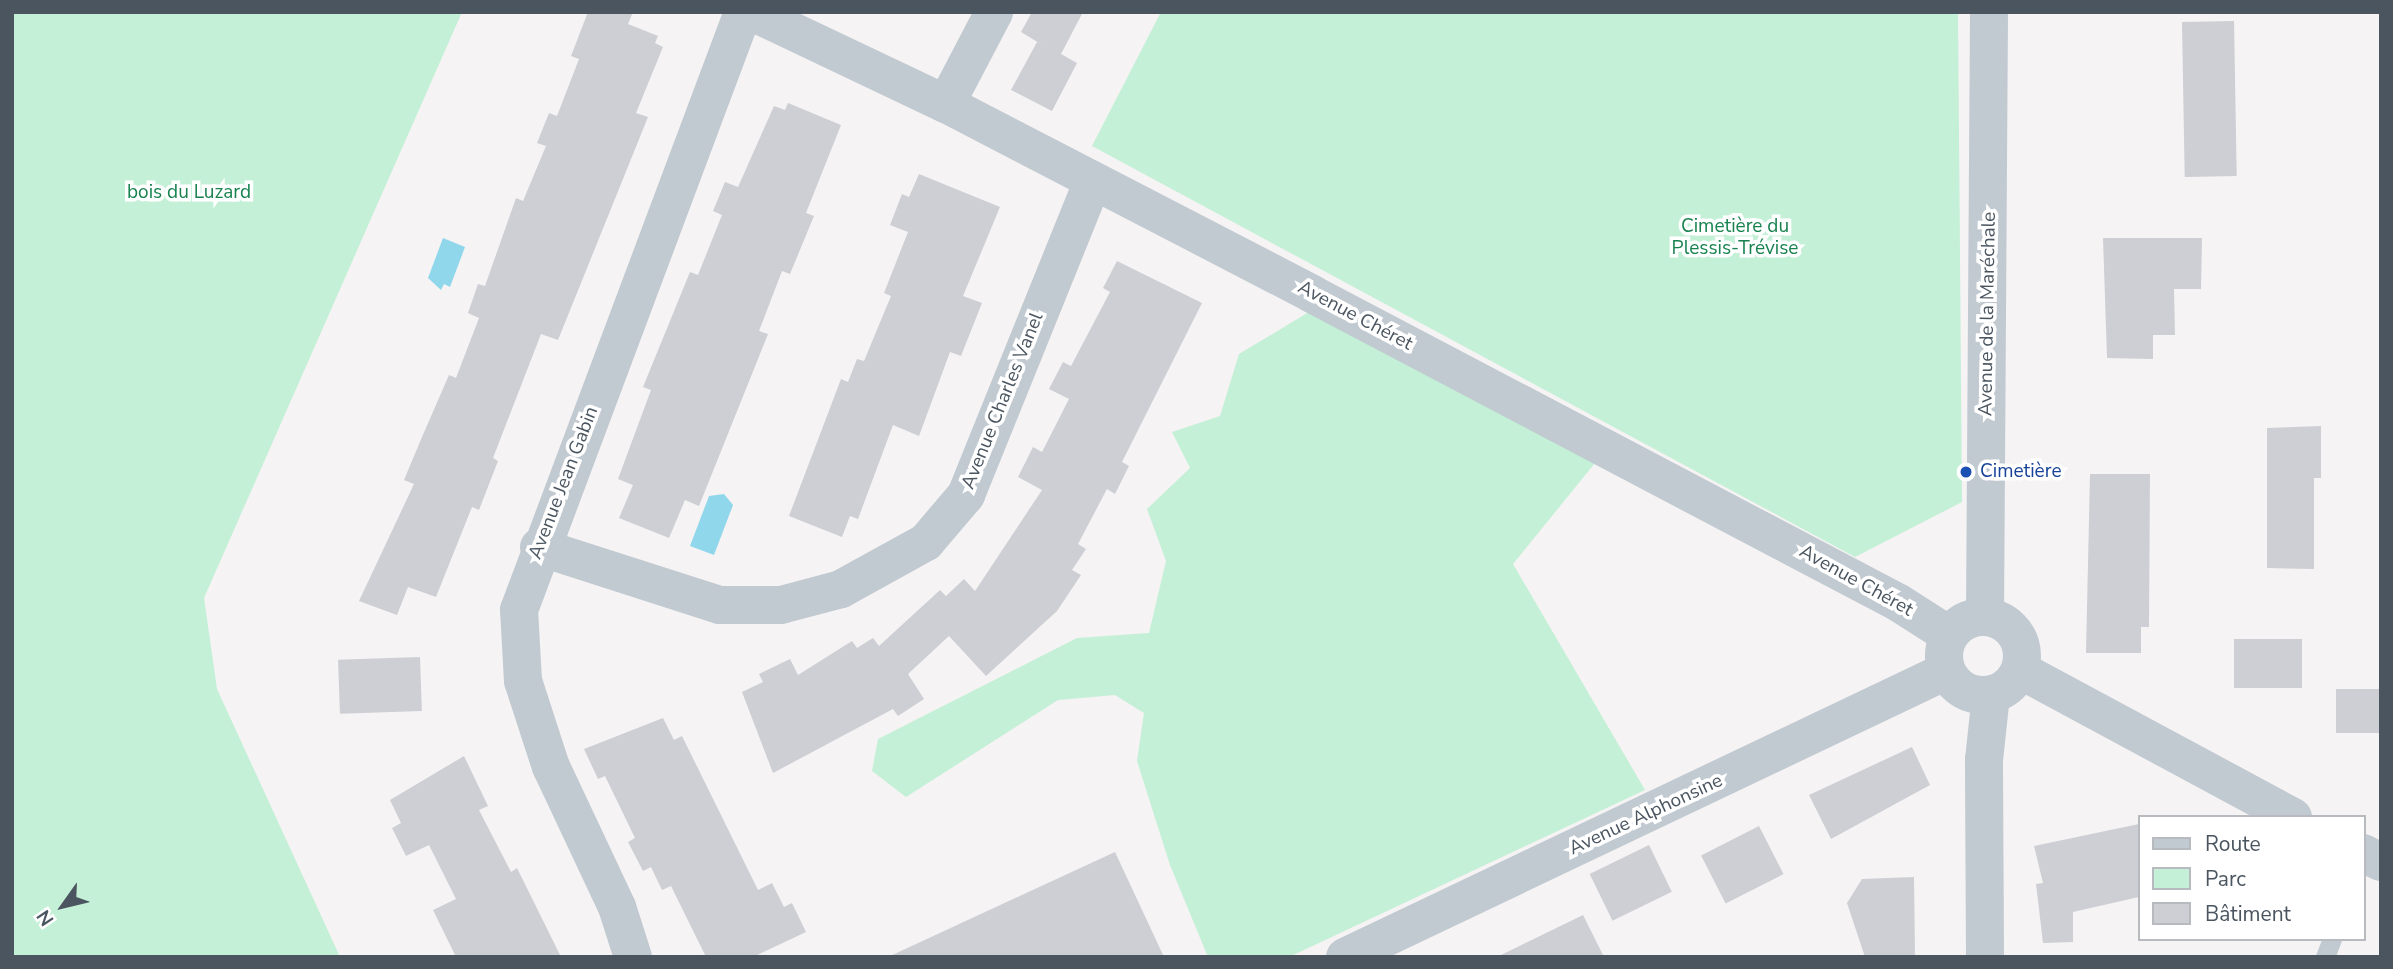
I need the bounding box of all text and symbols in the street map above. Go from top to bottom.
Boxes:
park label: bois du Luzard [127,182,251,204]
street label: Avenue de la Maréchale [1975,212,2001,416]
park label: Cimetière du Plessis-Trévise [1672,216,1798,260]
street label: Avenue Chéret [1294,276,1416,356]
street label: Avenue Charles Vanel [957,309,1049,493]
street label: Avenue Jean Gabin [524,403,604,563]
place label: Cimetière [1980,461,2062,483]
marker: Cimetière [1958,464,1974,480]
street label: Avenue Chéret [1795,540,1917,622]
street label: Avenue Alphonsine [1566,769,1726,861]
legend [2138,815,2365,941]
text: Route [2205,830,2261,858]
text: Parc [2205,865,2246,893]
north arrow [28,871,98,941]
text: Bâtiment [2205,900,2291,928]
text: N [31,905,60,931]

